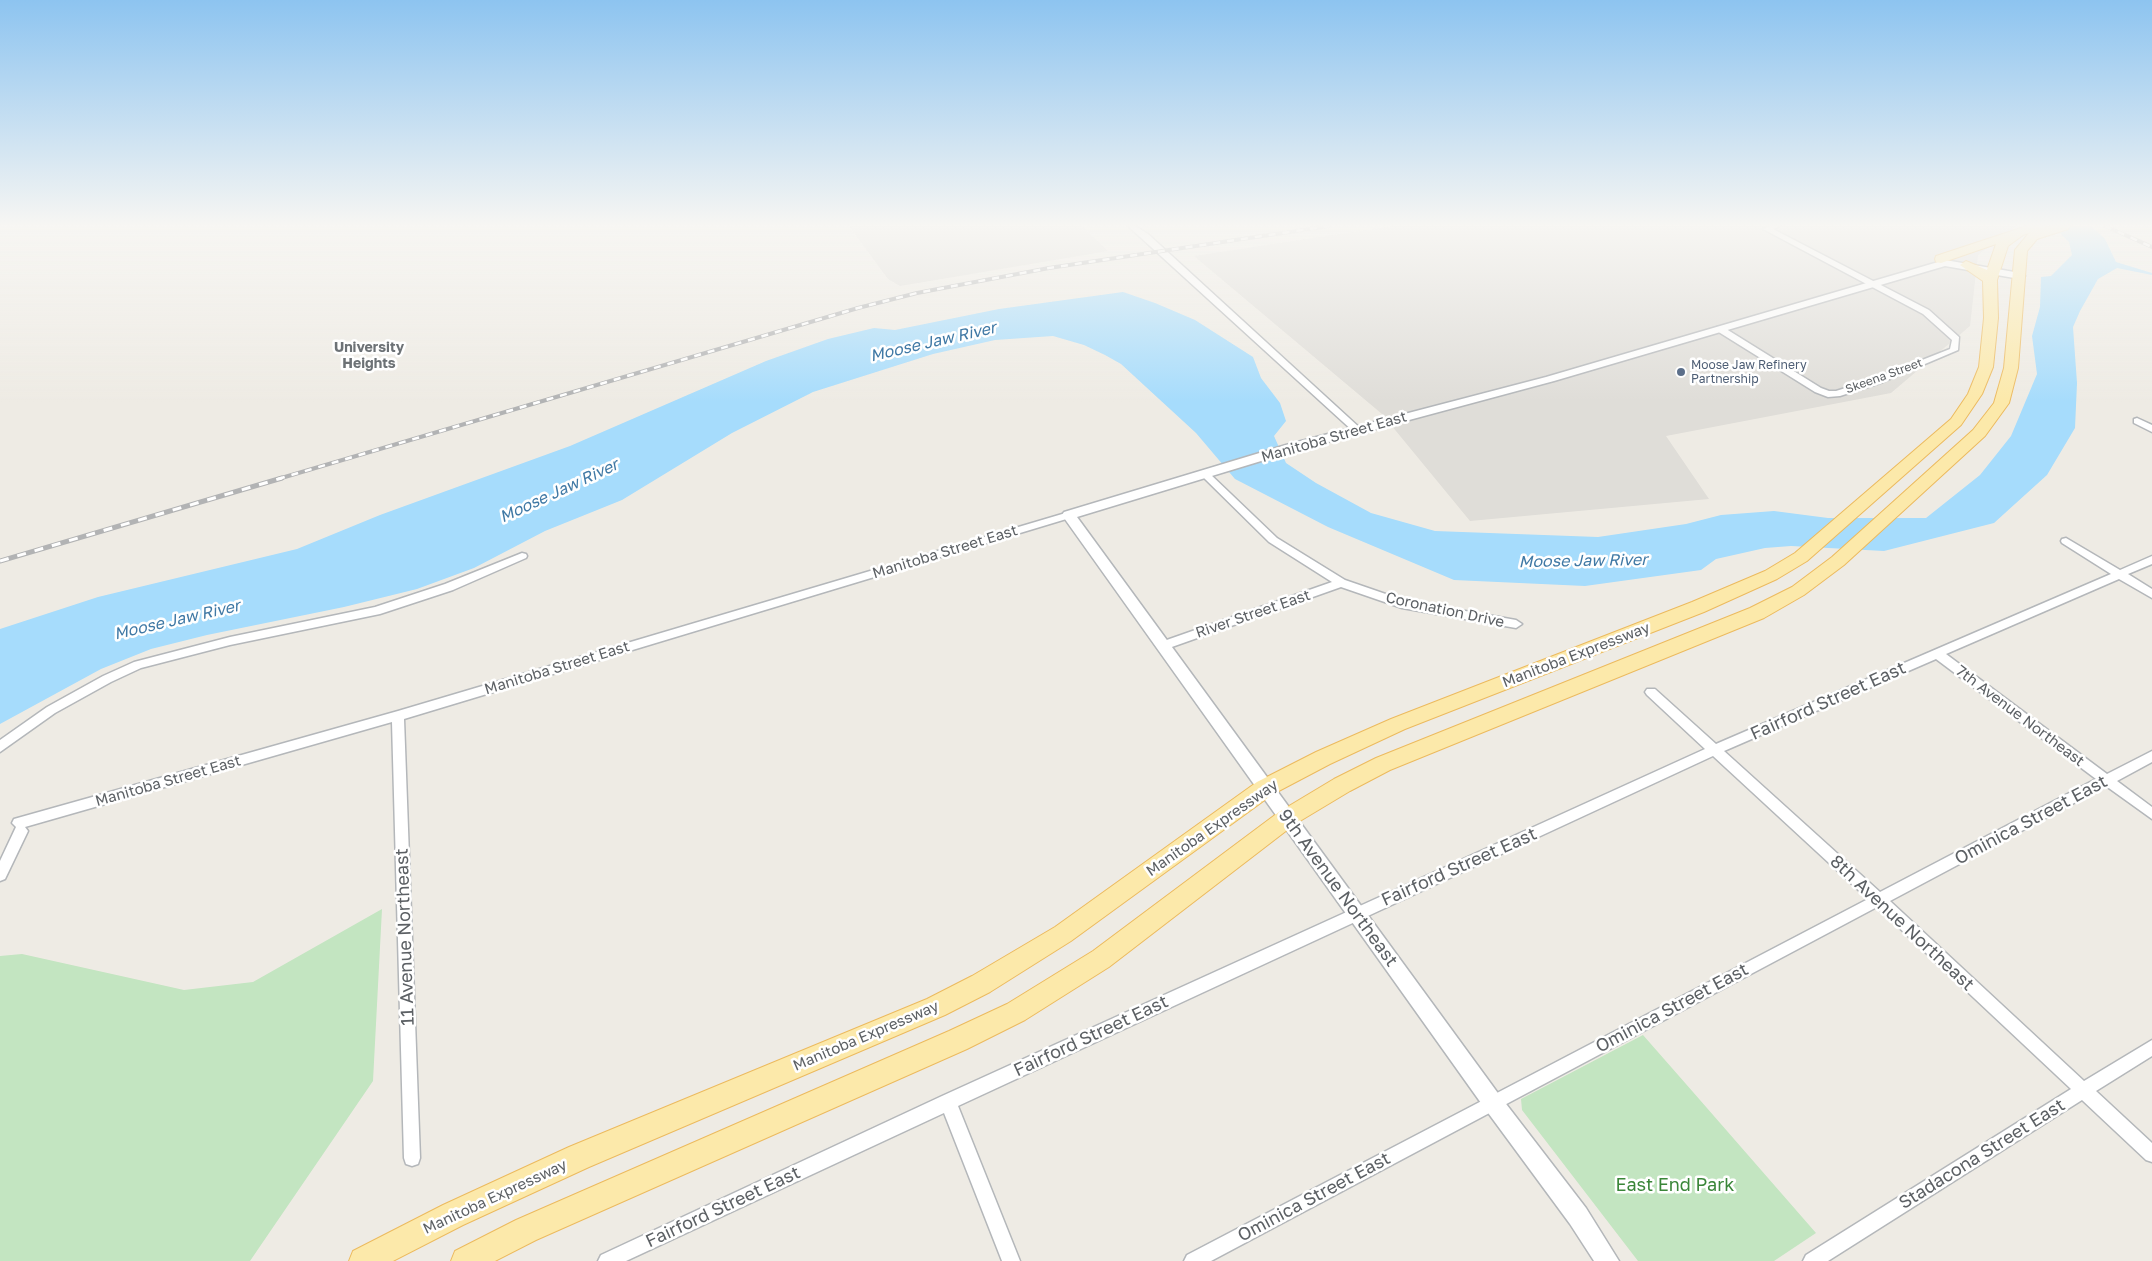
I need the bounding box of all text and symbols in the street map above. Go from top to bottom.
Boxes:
water label: Moose Jaw River [868,318,998,366]
district label: University Heights [334,340,404,372]
street label: Skeena Street [1844,355,1924,397]
place label: Moose Jaw Refinery Partnership [1691,358,1807,386]
marker: Moose Jaw Refinery Partnership [1675,366,1687,378]
street label: Manitoba Street East [1259,408,1409,466]
water label: Moose Jaw River [497,455,621,527]
street label: Manitoba Street East [870,521,1020,583]
water label: Moose Jaw River [1518,550,1648,572]
street label: River Street East [1193,586,1313,642]
street label: Coronation Drive [1384,589,1506,631]
water label: Moose Jaw River [112,596,242,644]
street label: Manitoba Expressway [1500,619,1652,691]
street label: Manitoba Street East [482,637,632,699]
street label: Fairford Street East [1747,657,1909,745]
street label: 7th Avenue Northeast [1952,662,2088,770]
street label: Manitoba Street East [93,752,243,810]
street label: Ominica Street East [1951,771,2111,869]
street label: Manitoba Expressway [1143,776,1281,880]
street label: 9th Avenue Northeast [1274,805,1402,971]
street label: Fairford Street East [1378,823,1540,911]
street label: 11 Avenue Northeast [391,848,419,1026]
street label: 8th Avenue Northeast [1825,851,1979,995]
street label: Ominica Street East [1592,959,1752,1057]
street label: Fairford Street East [1010,991,1172,1081]
street label: Manitoba Expressway [790,997,942,1075]
street label: Stadacona Street East [1895,1094,2069,1214]
street label: Ominica Street East [1234,1148,1394,1246]
street label: Manitoba Expressway [420,1156,570,1238]
street label: Fairford Street East [642,1162,804,1252]
park label: East End Park [1616,1174,1734,1196]

